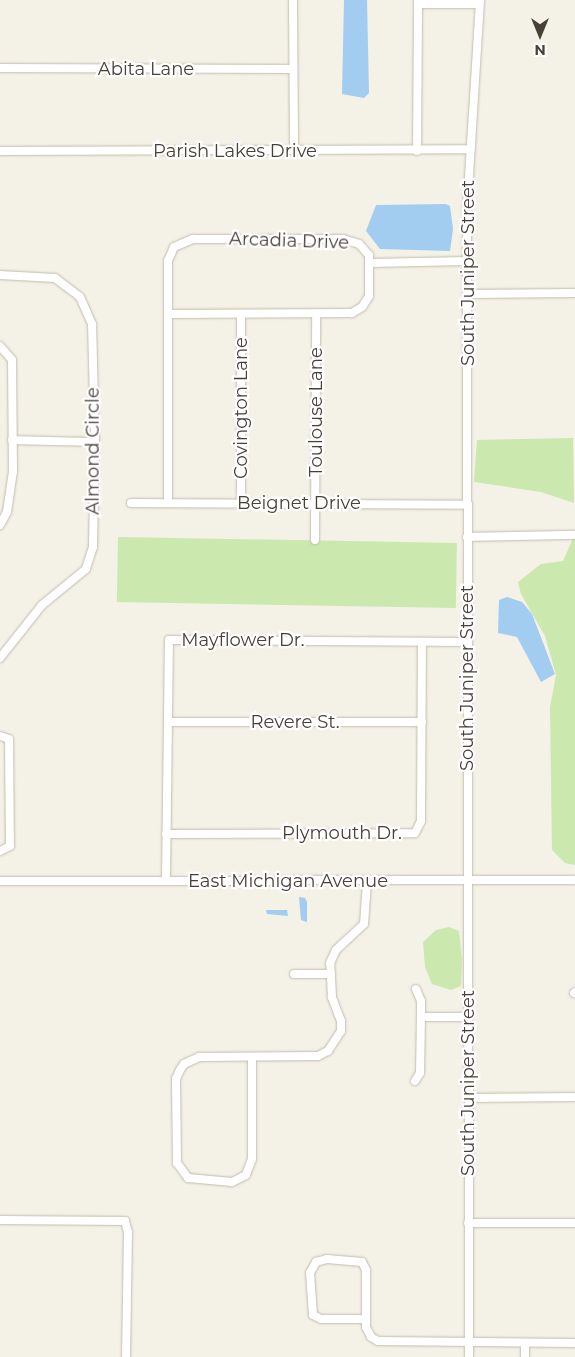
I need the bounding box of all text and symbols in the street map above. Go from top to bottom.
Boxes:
north arrow [515,10,565,60]
text: N [534,41,546,59]
street label: Abita Lane [98,58,194,80]
street label: Parish Lakes Drive [153,140,317,162]
street label: South Juniper Street [457,180,479,366]
street label: Arcadia Drive [229,228,349,254]
street label: Covington Lane [230,337,252,479]
street label: Toulouse Lane [305,347,327,477]
street label: Almond Circle [82,387,104,515]
street label: Beignet Drive [237,492,361,514]
street label: South Juniper Street [456,585,478,771]
street label: Mayflower Dr. [181,629,305,651]
street label: Revere St. [250,711,340,733]
street label: Plymouth Dr. [282,822,402,844]
street label: East Michigan Avenue [188,870,388,892]
street label: South Juniper Street [457,990,479,1176]

